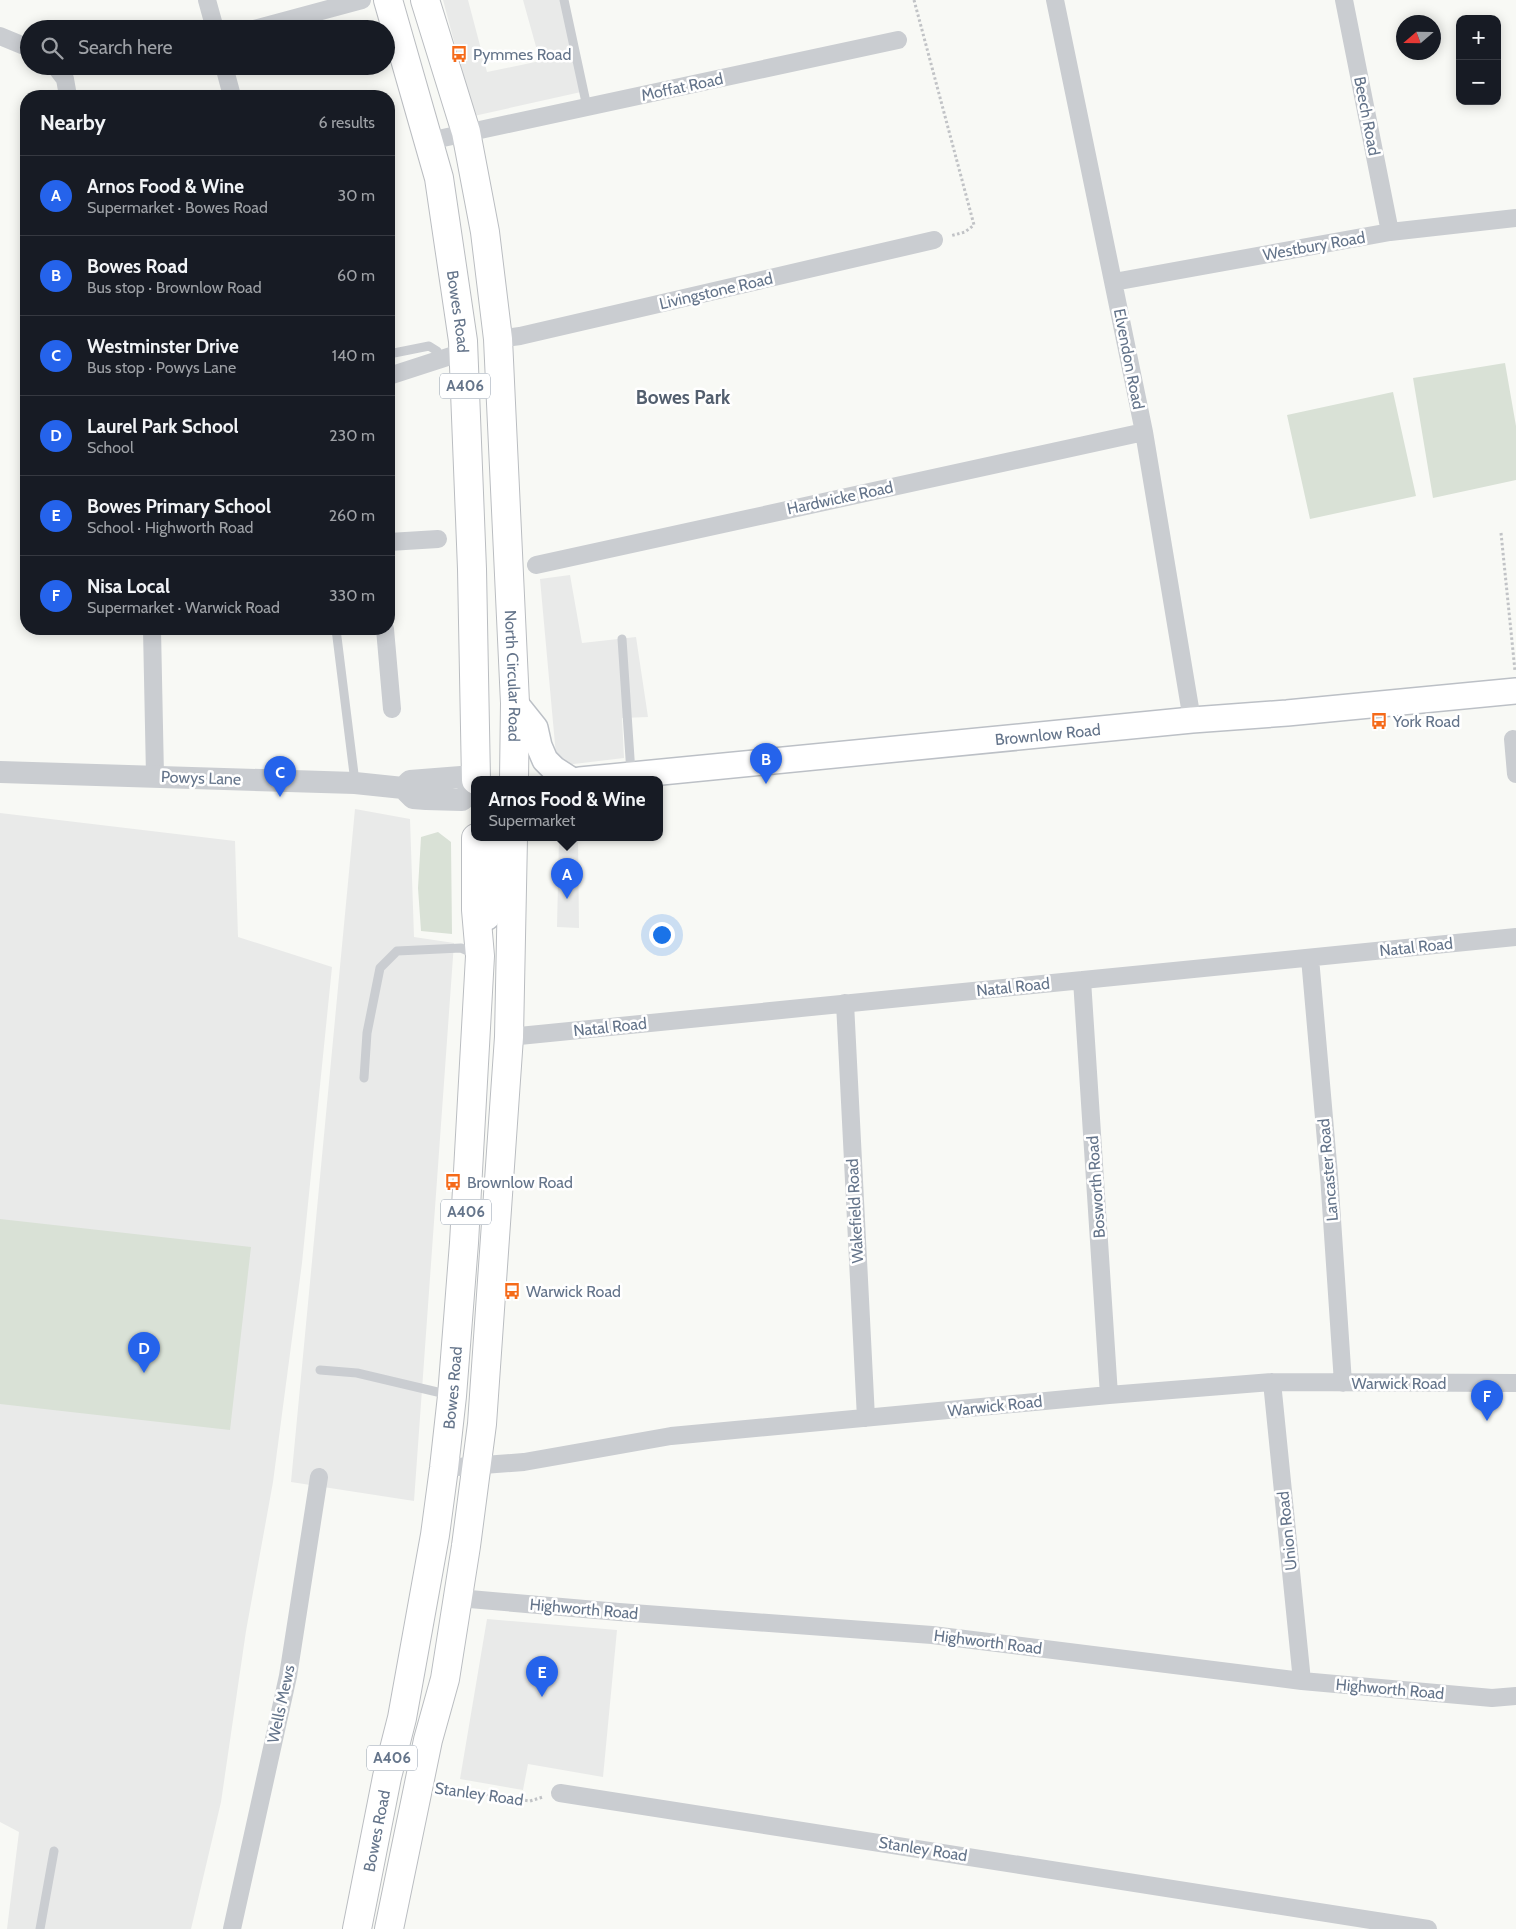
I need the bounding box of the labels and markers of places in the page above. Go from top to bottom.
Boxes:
bus stop icon: Pymmes Road [449,44,469,64]
place label: Pymmes Road [473,45,571,64]
bus stop icon: York Road [1369,711,1389,731]
place label: York Road [1392,712,1460,731]
pin: B [750,743,782,784]
pin: C [264,756,296,797]
pin: A [551,858,583,899]
bus stop icon: Brownlow Road [443,1172,463,1192]
place label: Brownlow Road [467,1173,573,1192]
bus stop icon: Warwick Road [502,1281,522,1301]
place label: Warwick Road [526,1282,621,1301]
pin: D [128,1332,160,1373]
pin: F [1471,1380,1503,1421]
pin: E [526,1656,558,1697]

